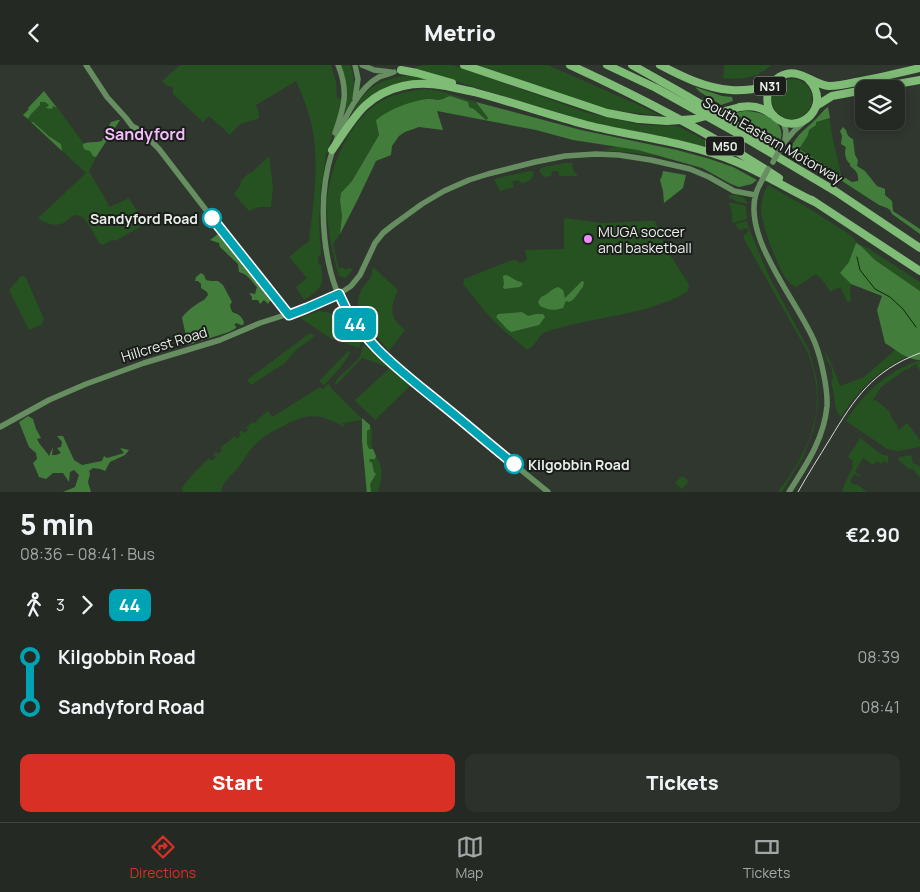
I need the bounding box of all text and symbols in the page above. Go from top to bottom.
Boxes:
text: Metrio [424,18,496,48]
icon: back [20,19,48,47]
icon: search [872,19,900,47]
road number: N31 [754,77,786,95]
map controls [855,80,905,130]
button: layers [855,80,905,130]
street label: South Eastern Motorway [700,92,847,188]
district label: Sandyford [105,123,185,145]
road number: M50 [706,137,744,155]
marker: Sandyford Road [202,208,222,228]
place label: Sandyford Road [90,209,198,228]
place label: MUGA soccer and basketball [598,222,692,257]
marker: MUGA soccer and basketball [582,233,594,245]
line badge: 44 [332,308,378,340]
text: 44 [344,312,366,336]
street label: Hillcrest Road [119,322,209,366]
marker: Kilgobbin Road [504,454,524,474]
place label: Kilgobbin Road [528,455,630,474]
text: 5 min [20,505,94,543]
text: €2.90 [846,522,900,548]
text: 08:36 – 08:41 · Bus [20,543,155,565]
icon: walk [20,591,48,619]
icon: forward [73,591,101,619]
text: 44 [119,593,141,617]
text: 3 [56,594,65,616]
text: Kilgobbin Road [58,644,196,670]
text: 08:39 [857,646,900,668]
text: Sandyford Road [58,694,205,720]
text: 08:41 [860,696,900,718]
button: Start [20,754,455,812]
button: Tickets [465,754,900,812]
tab: Directions [130,833,196,882]
tab: Map [456,833,484,882]
tab: Tickets [743,833,790,882]

